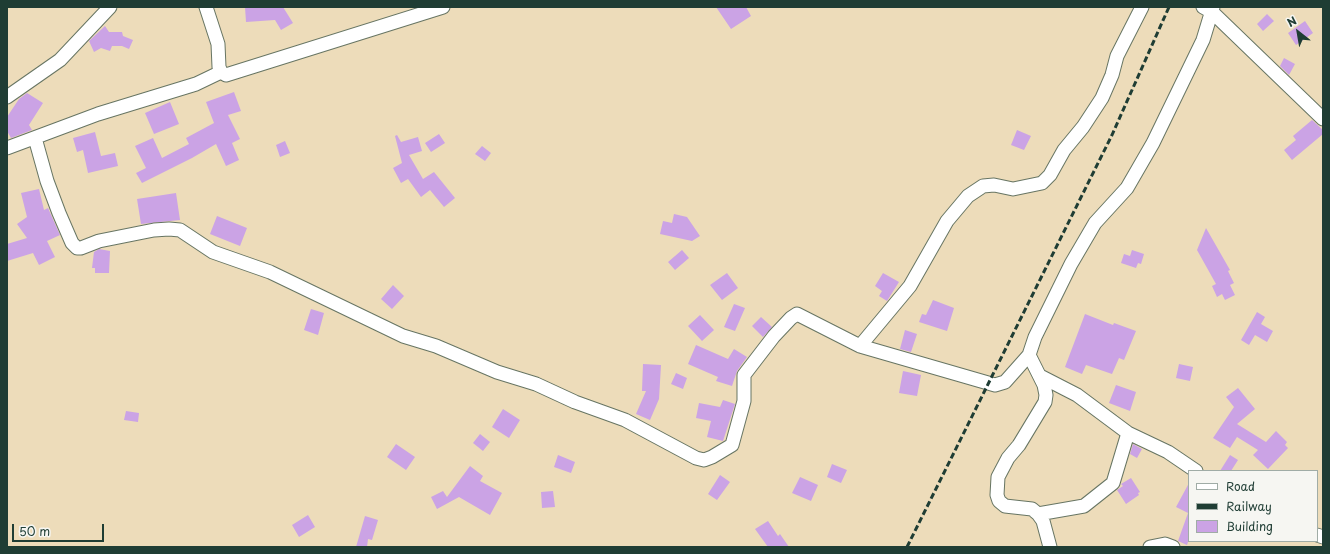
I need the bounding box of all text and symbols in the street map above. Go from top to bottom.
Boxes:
north arrow [1278,12,1318,52]
text: N [1283,12,1300,31]
legend [1188,470,1318,542]
text: Road [1226,477,1255,495]
text: Railway [1226,497,1272,515]
scale bar [14,516,106,542]
text: Building [1226,517,1273,535]
text: 50 m [19,522,50,540]

